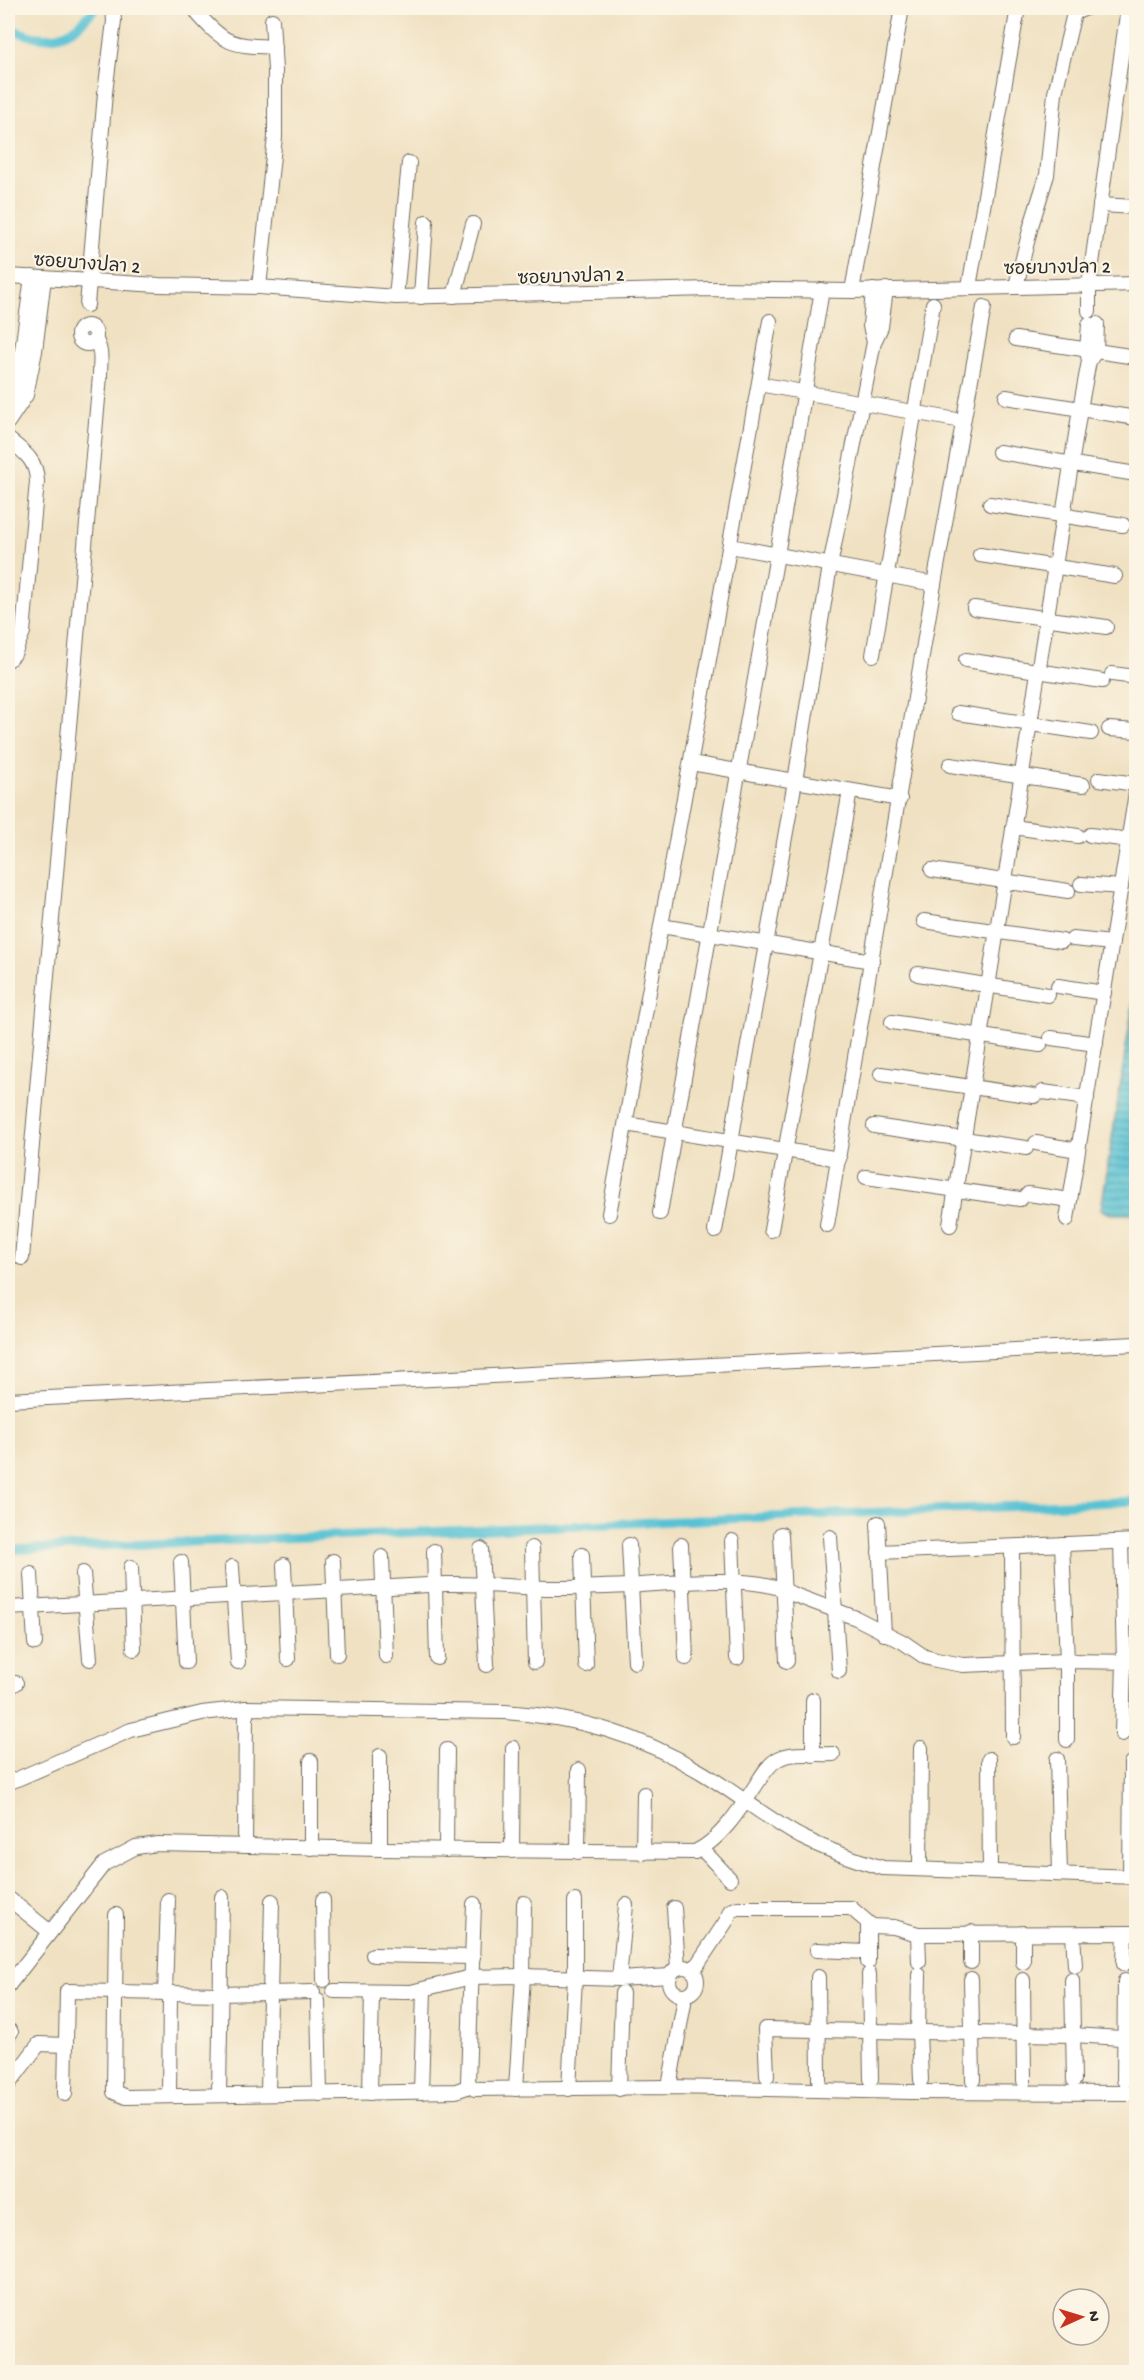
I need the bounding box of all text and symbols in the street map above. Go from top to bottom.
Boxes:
street label: ซอยบางปลา 2 [33,248,141,280]
street label: ซอยบางปลา 2 [1003,255,1111,281]
street label: ซอยบางปลา 2 [517,263,625,291]
north arrow [1051,2287,1111,2347]
text: N [1083,2310,1102,2323]

